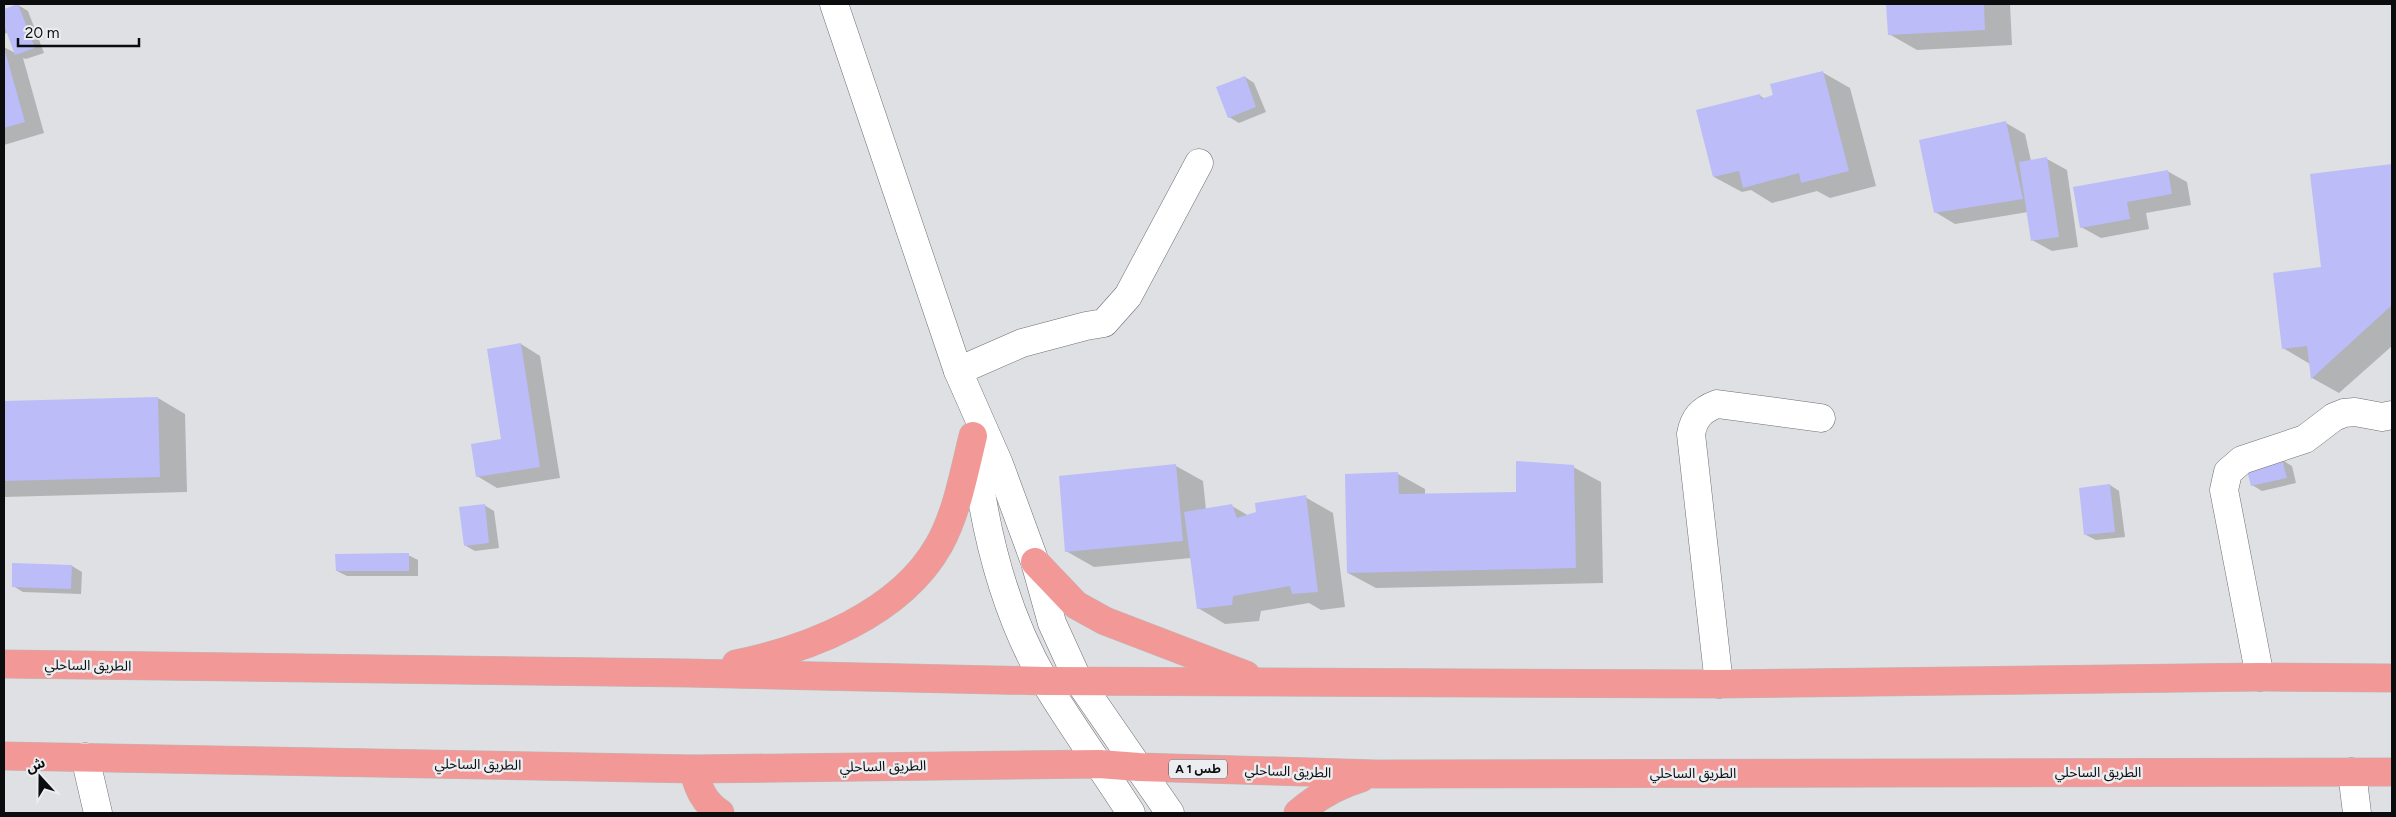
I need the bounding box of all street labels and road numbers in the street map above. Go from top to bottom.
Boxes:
street label: الطريق الساحلي [44,656,131,677]
street label: الطريق الساحلي [434,755,521,776]
street label: الطريق الساحلي [840,757,927,778]
road number: A 1 طس [1169,760,1227,779]
street label: الطريق الساحلي [1244,761,1332,784]
street label: الطريق الساحلي [2055,764,2141,783]
street label: الطريق الساحلي [1650,765,1736,784]

